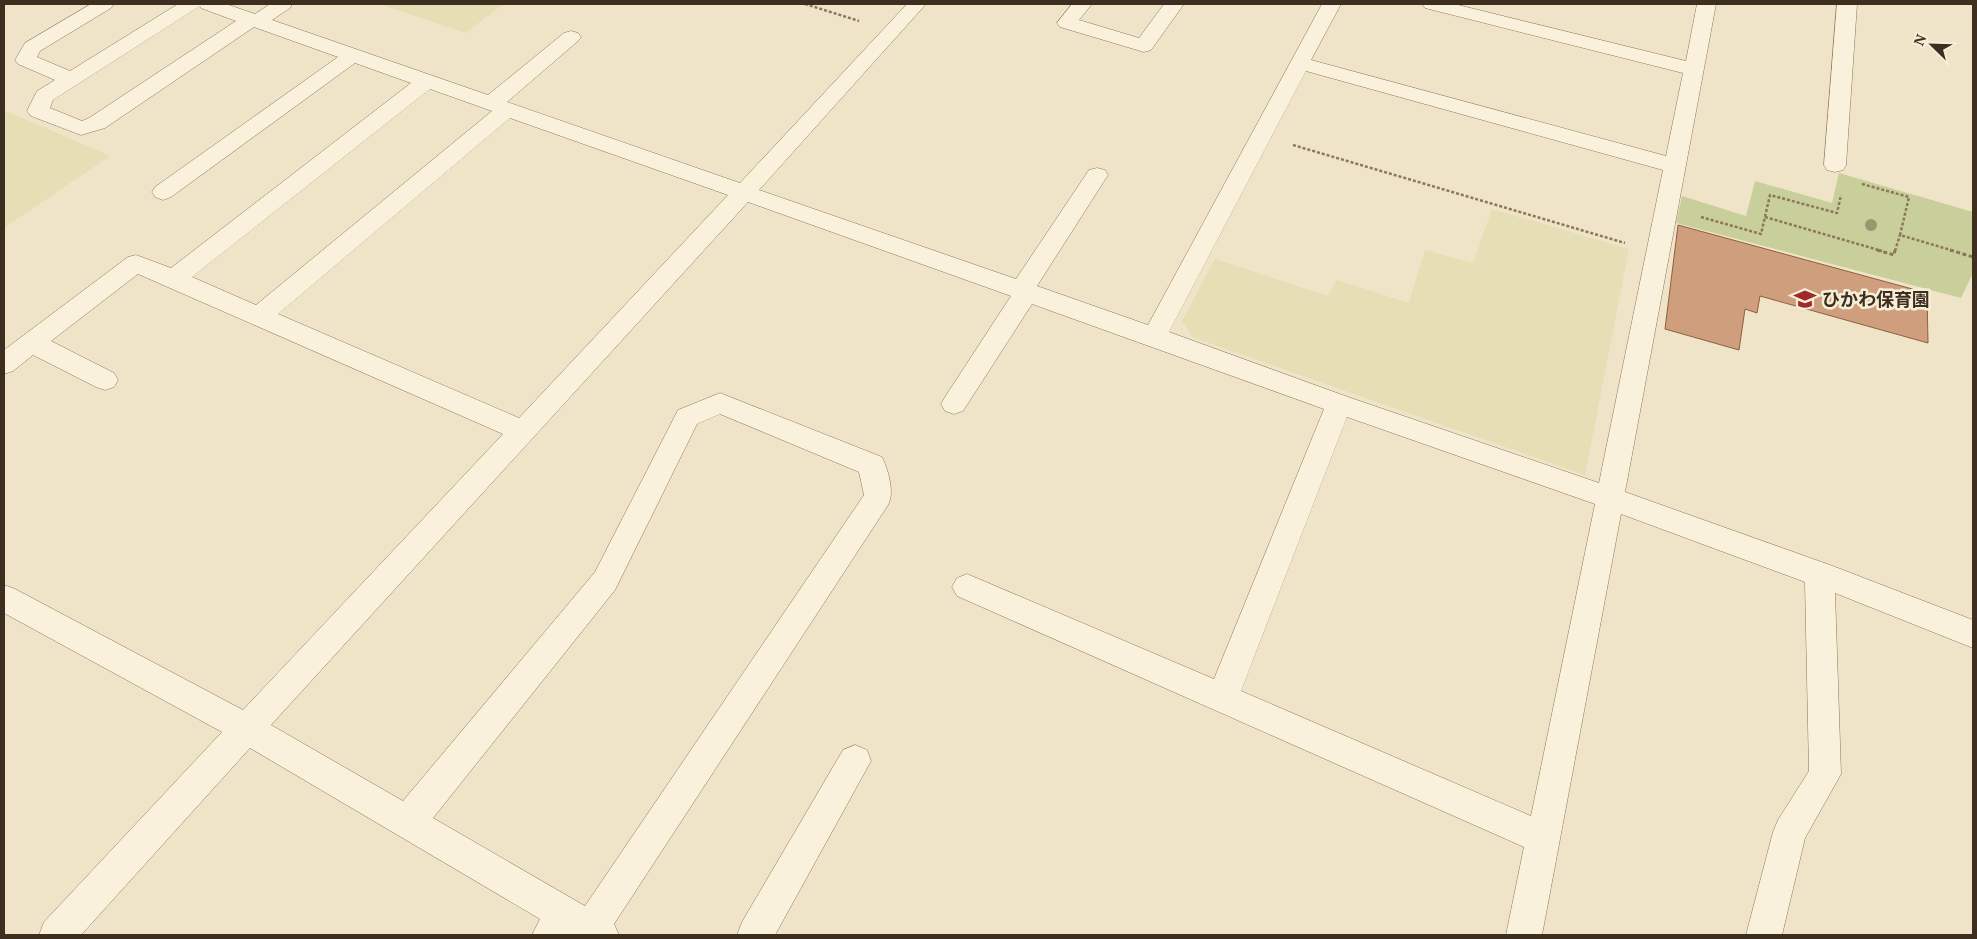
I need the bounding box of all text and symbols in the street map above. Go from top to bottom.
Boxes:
north arrow [1907,20,1957,70]
text: N [1909,31,1931,48]
school or university icon: ひかわ保育園 [1792,286,1818,312]
place label: ひかわ保育園 [1822,287,1930,311]

